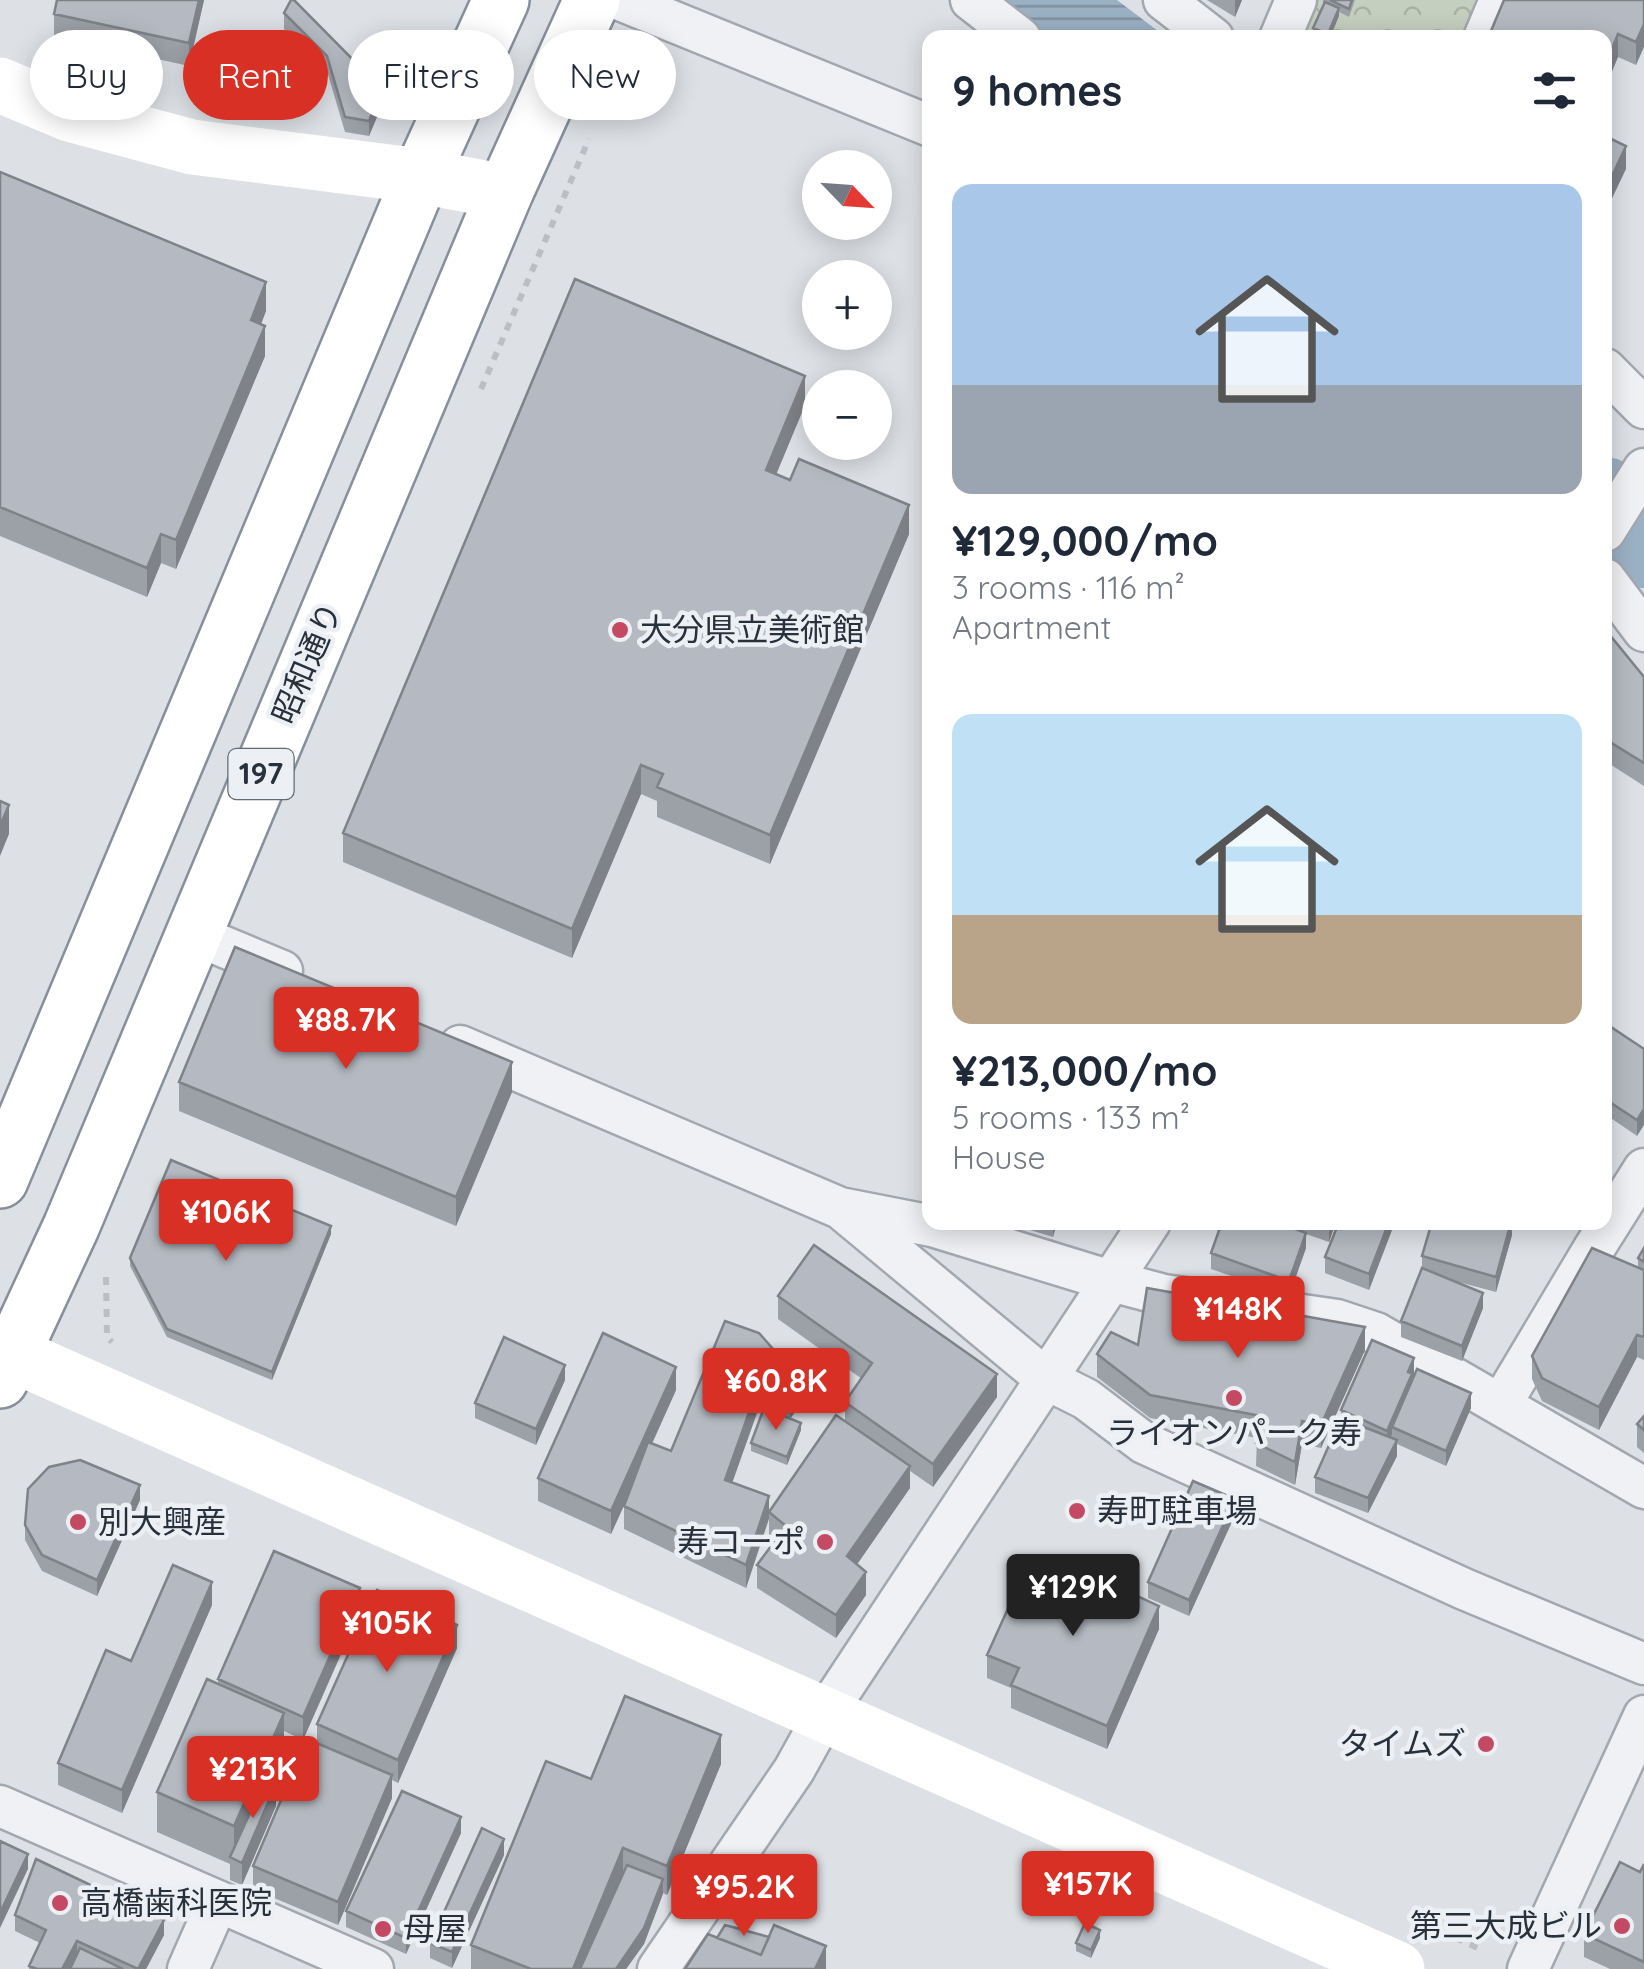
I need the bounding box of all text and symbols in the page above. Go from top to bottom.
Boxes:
chip: Buy [30,30,163,120]
chip: Rent [183,30,328,120]
chip: Filters [348,30,514,120]
chip: New [534,30,676,120]
icon: filters [1527,63,1582,118]
text: 9 homes [952,64,1122,117]
north arrow [802,150,892,240]
map controls [802,150,892,460]
icon: home [1177,249,1357,429]
button: + [802,260,892,350]
button: − [802,370,892,460]
text: ¥129,000/mo [952,514,1218,567]
text: 3 rooms · 116 m² [952,567,1185,607]
street label: 昭和通り [263,596,349,729]
text: Apartment [952,607,1111,647]
place label: 大分県立美術館 [640,609,864,649]
marker: 大分県立美術館 [609,619,631,641]
road number: 197 [228,749,294,799]
icon: home [1177,779,1357,959]
pin: ¥88.7K [265,987,427,1072]
text: ¥88.7K [296,999,396,1039]
text: ¥213,000/mo [952,1044,1218,1097]
text: 5 rooms · 133 m² [952,1097,1190,1137]
text: House [952,1137,1046,1177]
pin: ¥106K [156,1179,296,1264]
text: ¥106K [181,1191,271,1231]
pin: ¥148K [1168,1276,1308,1361]
text: ¥148K [1194,1288,1282,1328]
pin: ¥60.8K [695,1348,857,1433]
text: ¥60.8K [725,1360,827,1400]
marker: ライオンパーク寿 [1223,1387,1245,1409]
place label: ライオンパーク寿 [1106,1412,1362,1452]
place label: 寿町駐車場 [1097,1490,1257,1530]
marker: 寿町駐車場 [1066,1500,1088,1522]
place label: 別大興産 [98,1501,226,1541]
marker: 別大興産 [67,1511,89,1533]
place label: 寿コーポ [677,1521,805,1561]
marker: 寿コーポ [814,1531,836,1553]
pin: ¥129K [1003,1554,1143,1639]
text: ¥129K [1029,1566,1117,1606]
pin: ¥105K [317,1590,457,1675]
text: ¥105K [342,1602,432,1642]
place label: タイムズ [1339,1723,1466,1763]
marker: タイムズ [1475,1733,1497,1755]
pin: ¥213K [183,1736,323,1821]
text: ¥213K [209,1748,297,1788]
pin: ¥157K [1018,1851,1158,1936]
pin: ¥95.2K [663,1854,825,1939]
text: ¥157K [1044,1863,1132,1903]
text: ¥95.2K [693,1866,795,1906]
place label: 高橋歯科医院 [80,1882,272,1922]
marker: 高橋歯科医院 [49,1892,71,1914]
place label: 第三大成ビル [1410,1905,1602,1945]
place label: 母屋 [403,1908,467,1948]
marker: 第三大成ビル [1611,1915,1633,1937]
marker: 母屋 [372,1918,394,1940]

